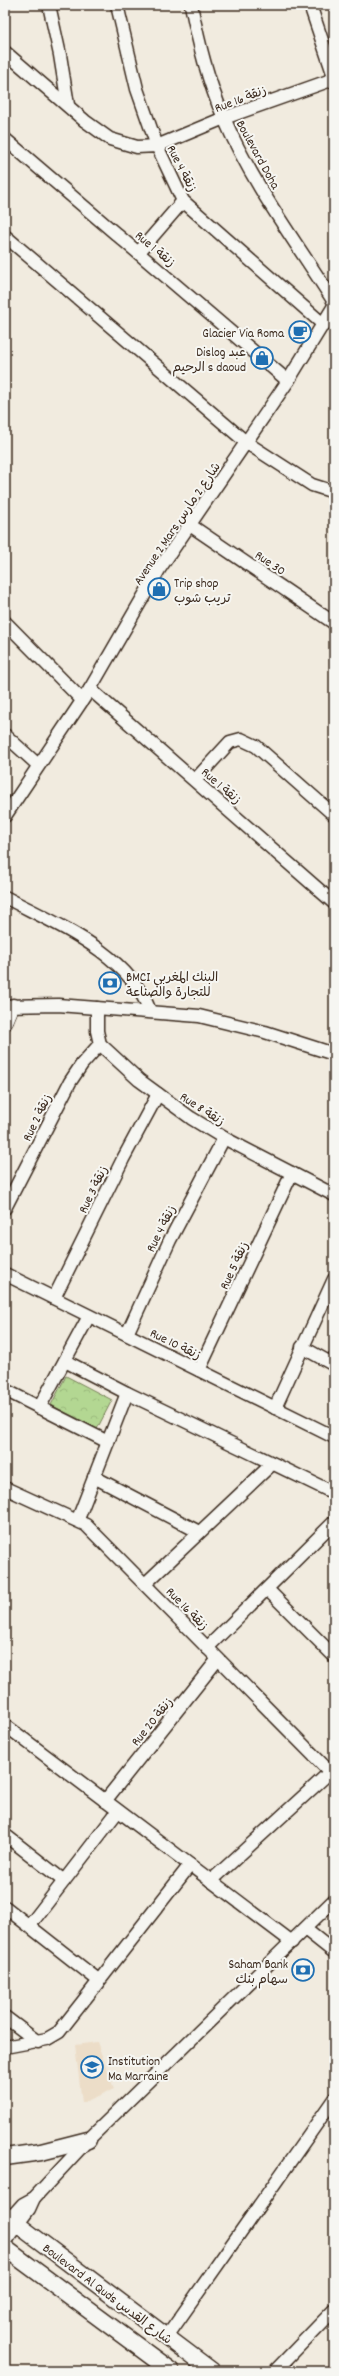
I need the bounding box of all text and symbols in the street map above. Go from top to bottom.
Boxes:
street label: Rue 16 زنقة [212,82,270,119]
street label: Boulevard Doha [230,117,284,194]
street label: Rue 4 زنقة [161,142,201,196]
street label: Rue 1 زنقة [130,227,179,273]
cafe icon: Glacier Via Roma [287,319,313,345]
place label: Glacier Via Roma [202,325,285,344]
place label: Dislog عبد الرحيم s daoud [172,344,246,378]
shop icon: Dislog عبد الرحيم s daoud [249,345,275,371]
street label: Avenue 2 Mars شارع 2 مارس [130,459,226,590]
street label: Rue 30 [250,547,289,581]
place label: Trip shop تريب شوب [174,575,231,609]
shop icon: Trip shop تريب شوب [146,576,172,602]
street label: Rue 1 زنقة [196,764,245,810]
place label: BMCI البنك المغربي للتجارة والصناعة [126,969,218,1003]
bank icon: BMCI البنك المغربي للتجارة والصناعة [97,970,123,996]
street label: Rue 8 زنقة [175,1088,228,1132]
street label: Rue 2 زنقة [19,1091,58,1145]
street label: Rue 3 زنقة [75,1163,114,1217]
street label: Rue 4 زنقة [142,1202,182,1256]
street label: Rue 5 زنقة [216,1239,255,1293]
street label: Rue 10 زنقة [146,1325,204,1366]
street label: Rue 16 زنقة [161,1584,212,1636]
street label: Rue 20 زنقة [127,1694,179,1751]
place label: Saham Bank سهام بنك [229,1956,288,1990]
bank icon: Saham Bank سهام بنك [290,1957,316,1983]
place label: Institution Ma Marraine [108,2053,169,2087]
school or university icon: Institution Ma Marraine [79,2054,105,2080]
street label: Boulevard Al Quds شارع القدس [38,2240,175,2350]

